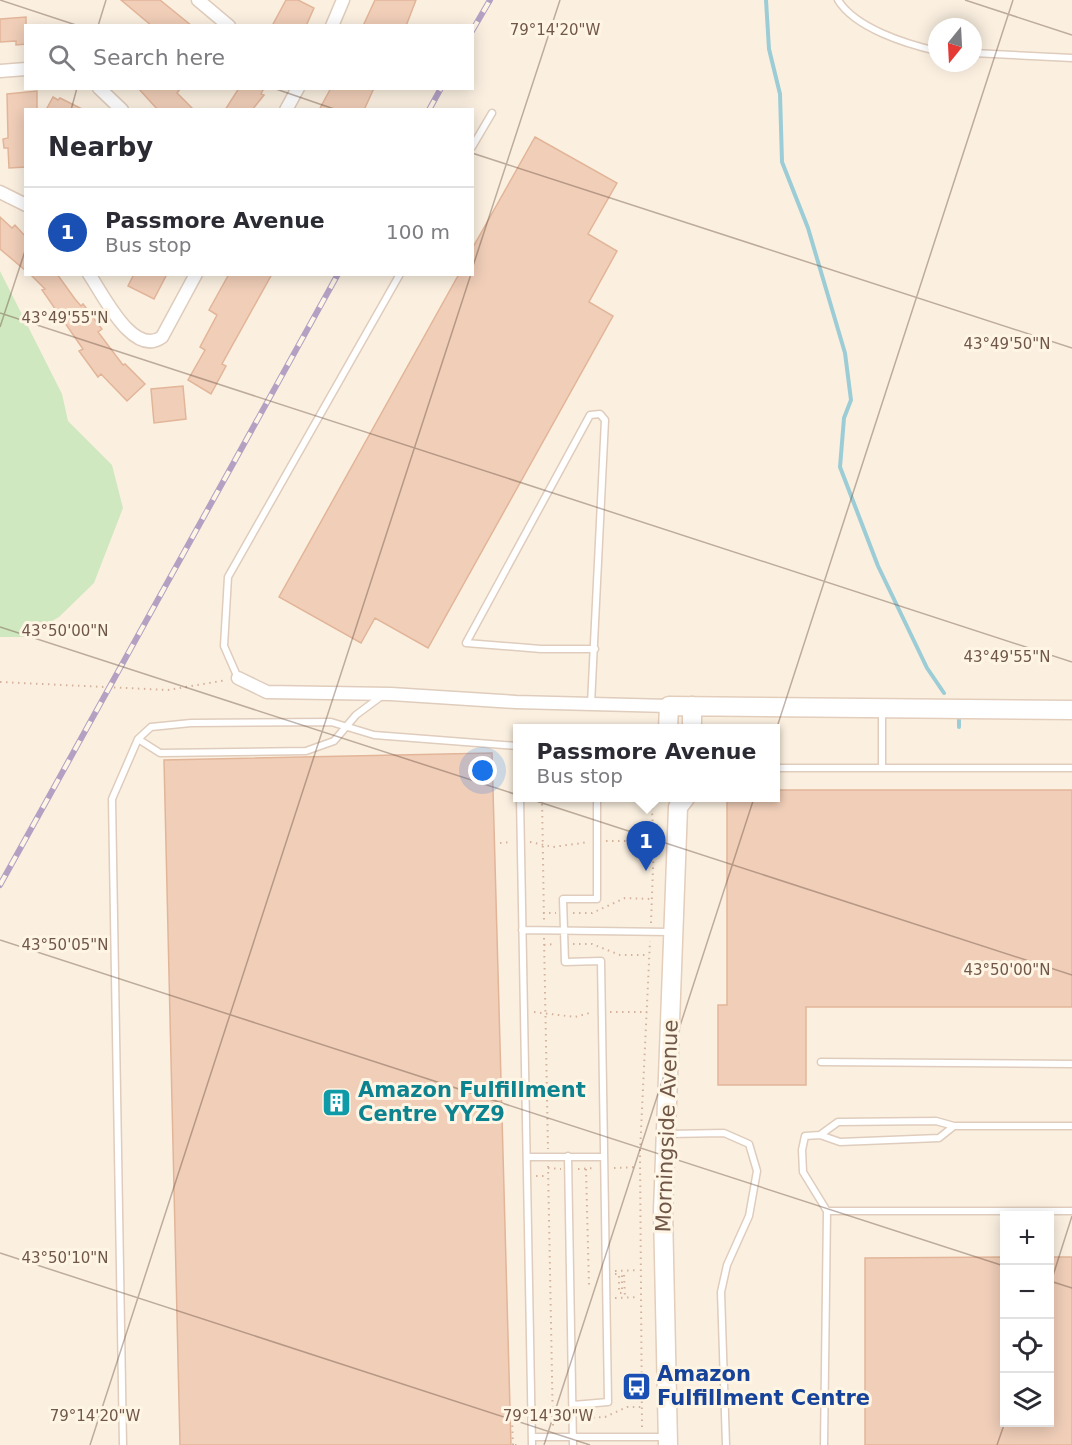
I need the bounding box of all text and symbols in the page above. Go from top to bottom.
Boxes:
north arrow [928,18,982,72]
text: 79°14'20"W [510,21,600,39]
search box [24,24,474,90]
icon: search [45,41,78,74]
text: Search here [93,45,225,70]
text: Nearby [48,132,153,162]
text: Passmore Avenue [105,208,325,233]
text: 1 [61,220,74,244]
text: 100 m [386,220,450,244]
text: Bus stop [105,233,191,257]
text: 43°49'55"N [21,309,109,327]
text: 43°49'50"N [963,335,1051,353]
text: 43°50'00"N [21,622,109,640]
text: 43°49'55"N [963,648,1051,666]
popup [513,724,780,802]
text: Passmore Avenue [537,739,756,764]
your location [468,756,497,785]
text: Bus stop [537,764,623,788]
pin: 1 [626,822,666,871]
text: 43°50'05"N [21,936,109,954]
text: 43°50'00"N [963,961,1051,979]
street label: Morningside Avenue [651,1019,683,1233]
place label: Amazon Fulfillment Centre YYZ9 [358,1078,586,1126]
building icon: Amazon Fulfillment Centre YYZ9 [321,1086,353,1118]
map controls [1000,1211,1054,1427]
button: + [1000,1211,1054,1265]
text: 43°50'10"N [21,1249,109,1267]
button: − [1000,1265,1054,1319]
button: locate [1000,1319,1054,1373]
place label: Amazon Fulfillment Centre [657,1362,870,1410]
bus stop icon: Amazon Fulfillment Centre [620,1370,652,1402]
button: layers [1000,1373,1054,1427]
text: 79°14'20"W [50,1407,140,1425]
text: 79°14'30"W [503,1407,593,1425]

